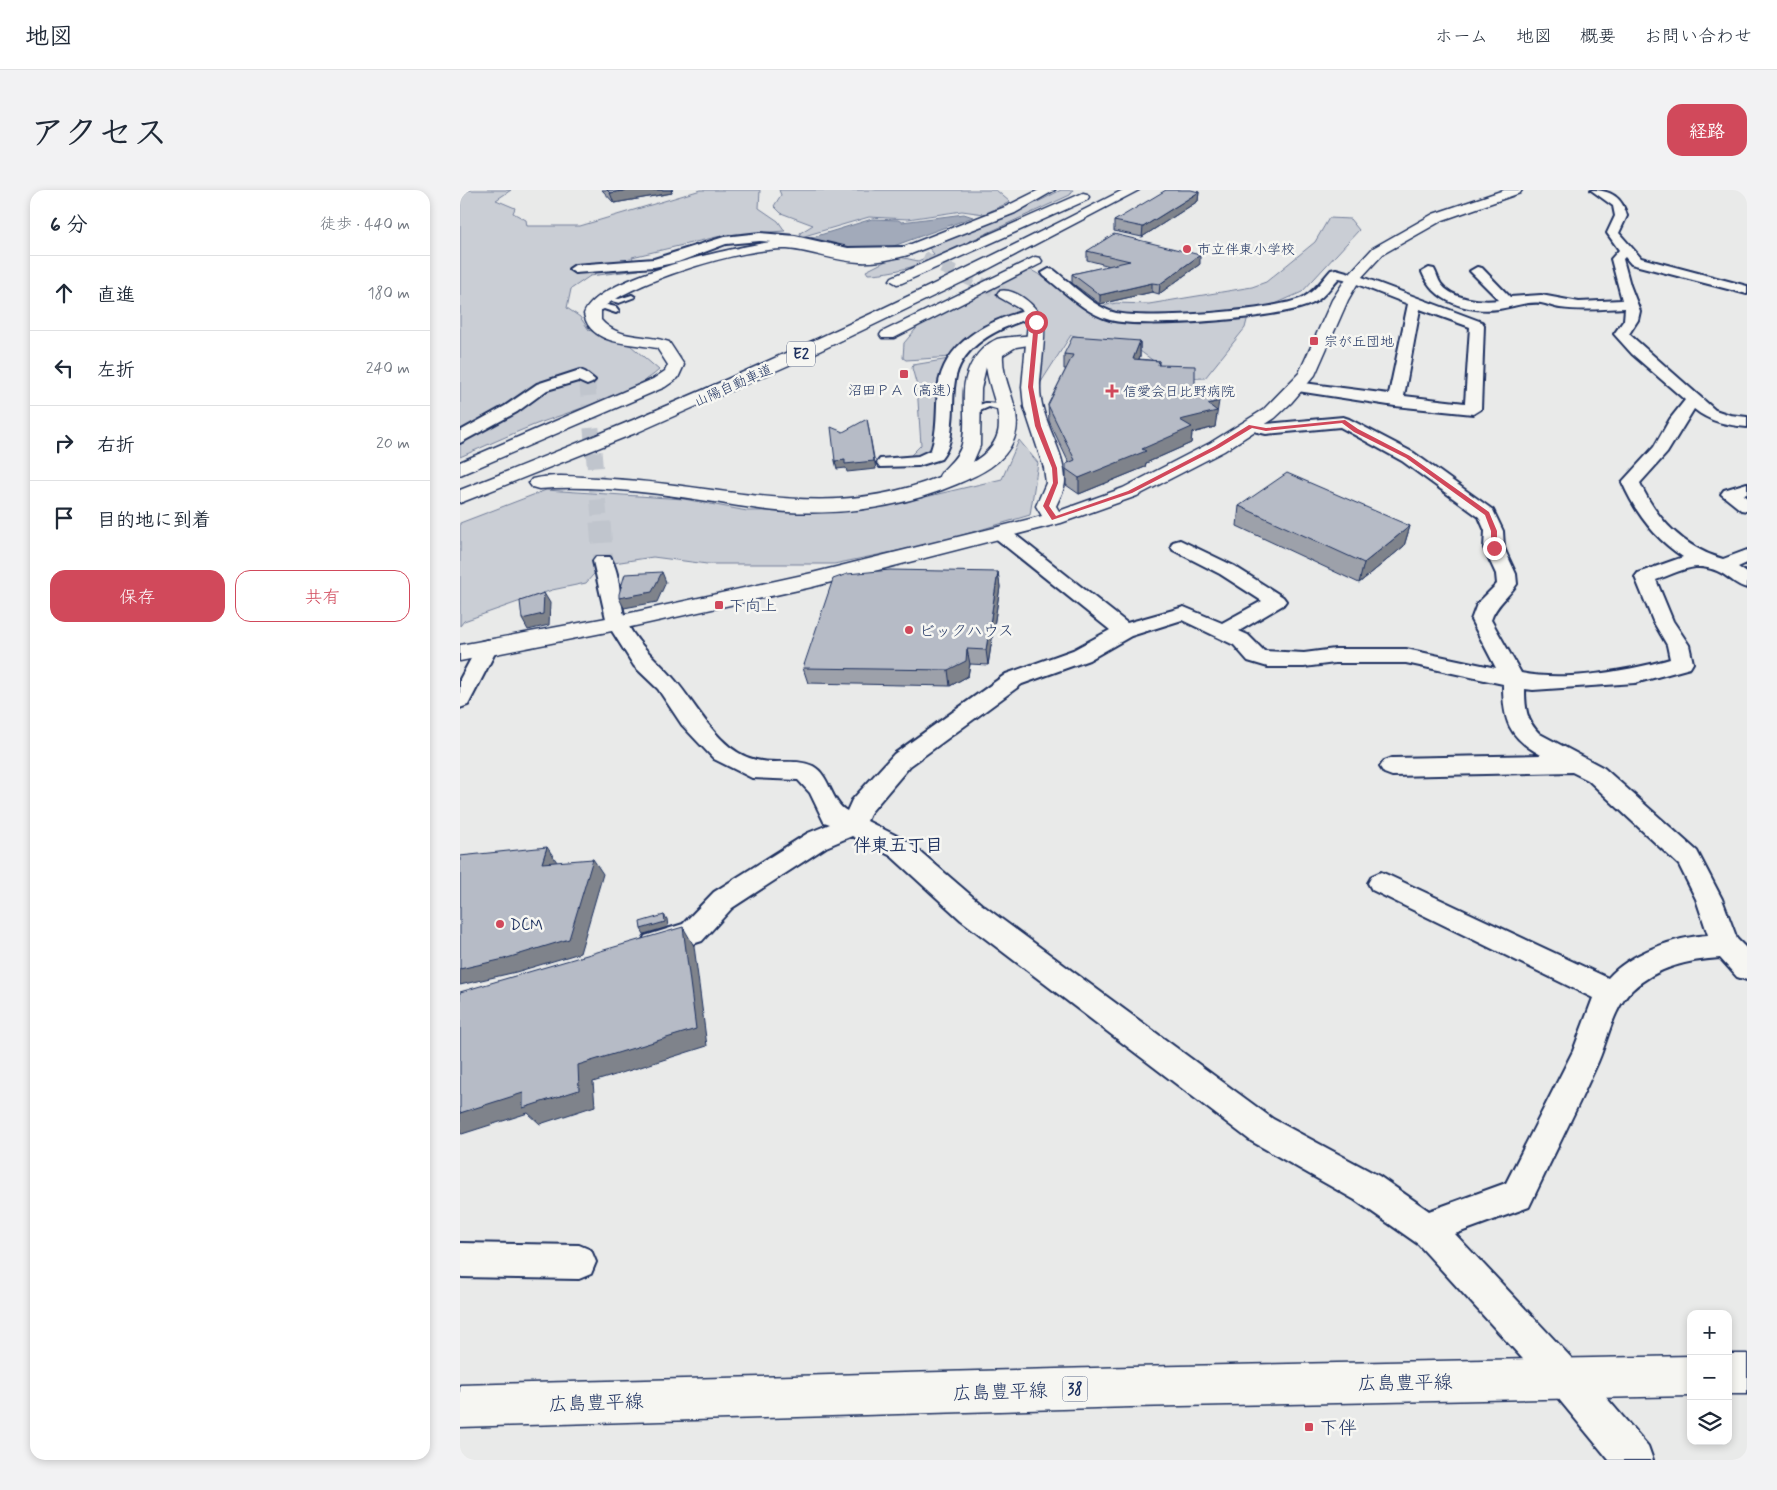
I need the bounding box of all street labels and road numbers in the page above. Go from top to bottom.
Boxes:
road number: E2 [787,342,815,366]
street label: 山陽自動車道 [691,361,775,411]
street label: 広島豊平線 [1357,1370,1453,1397]
road number: 38 [1062,1376,1088,1402]
street label: 広島豊平線 [952,1378,1048,1407]
street label: 広島豊平線 [548,1389,644,1418]

